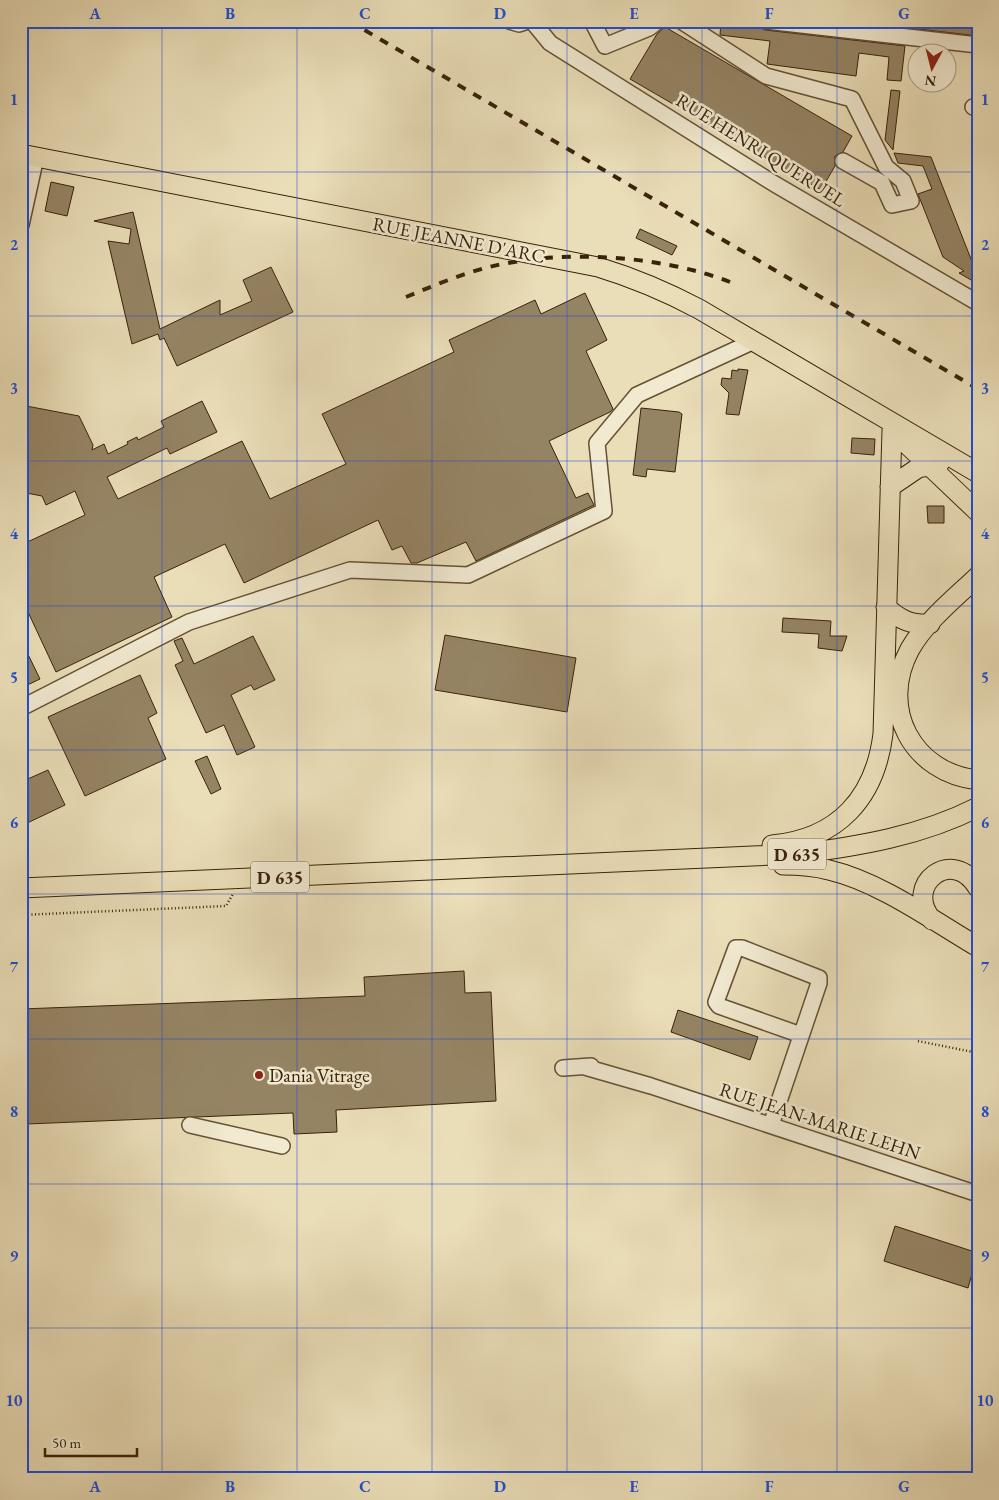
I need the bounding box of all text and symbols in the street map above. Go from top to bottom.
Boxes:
text: A [88,3,101,24]
text: B [225,3,235,24]
text: C [359,3,371,24]
text: D [494,3,506,24]
text: E [629,3,639,24]
text: F [765,3,774,24]
text: G [898,3,910,24]
north arrow [906,42,956,92]
text: N [923,71,937,91]
street label: RUE HENRI QUERUEL [671,88,851,212]
text: 1 [10,89,18,110]
text: 1 [981,89,989,110]
street label: RUE JEANNE D'ARC [371,211,547,269]
text: 2 [10,234,19,255]
text: 2 [981,234,990,255]
text: 3 [10,378,18,399]
text: 3 [981,378,989,399]
text: 4 [10,523,19,544]
text: 4 [981,523,990,544]
text: 5 [10,667,18,688]
text: 5 [981,667,989,688]
text: 6 [10,812,19,833]
text: 6 [981,812,990,833]
road number: D 635 [768,839,826,870]
road number: D 635 [251,862,309,892]
text: 7 [10,956,19,977]
text: 7 [981,956,990,977]
place label: Dania Vitrage [269,1063,370,1088]
marker: Dania Vitrage [253,1069,265,1081]
street label: RUE JEAN-MARIE LEHN [716,1077,924,1165]
text: 8 [10,1101,18,1122]
text: 8 [981,1101,989,1122]
text: 9 [10,1245,19,1266]
text: 9 [981,1245,990,1266]
text: 10 [6,1390,23,1411]
text: 10 [977,1390,994,1411]
scale bar [45,1425,138,1457]
text: 50 m [52,1433,81,1452]
text: A [88,1476,101,1497]
text: B [225,1476,235,1497]
text: C [359,1476,371,1497]
text: D [494,1476,506,1497]
text: E [629,1476,639,1497]
text: F [765,1476,774,1497]
text: G [898,1476,910,1497]

